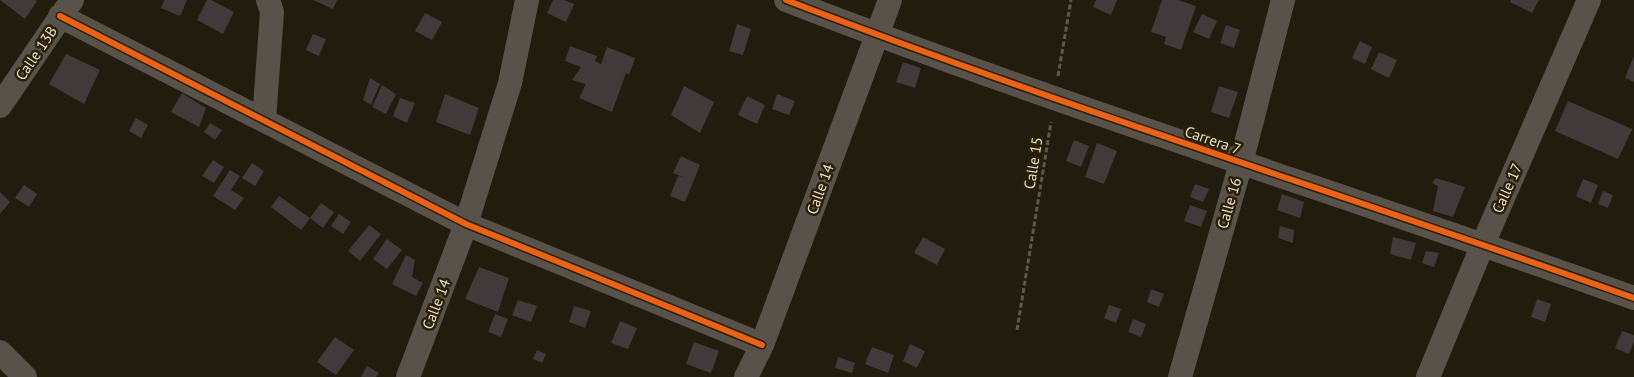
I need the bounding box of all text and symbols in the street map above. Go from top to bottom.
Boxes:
street label: Calle 13B [11,22,61,84]
street label: Carrera 7 [1182,122,1244,158]
street label: Calle 15 [1020,136,1046,190]
street label: Calle 17 [1488,160,1526,216]
street label: Calle 14 [802,161,838,217]
street label: Calle 16 [1213,175,1245,231]
street label: Calle 14 [418,276,454,332]

